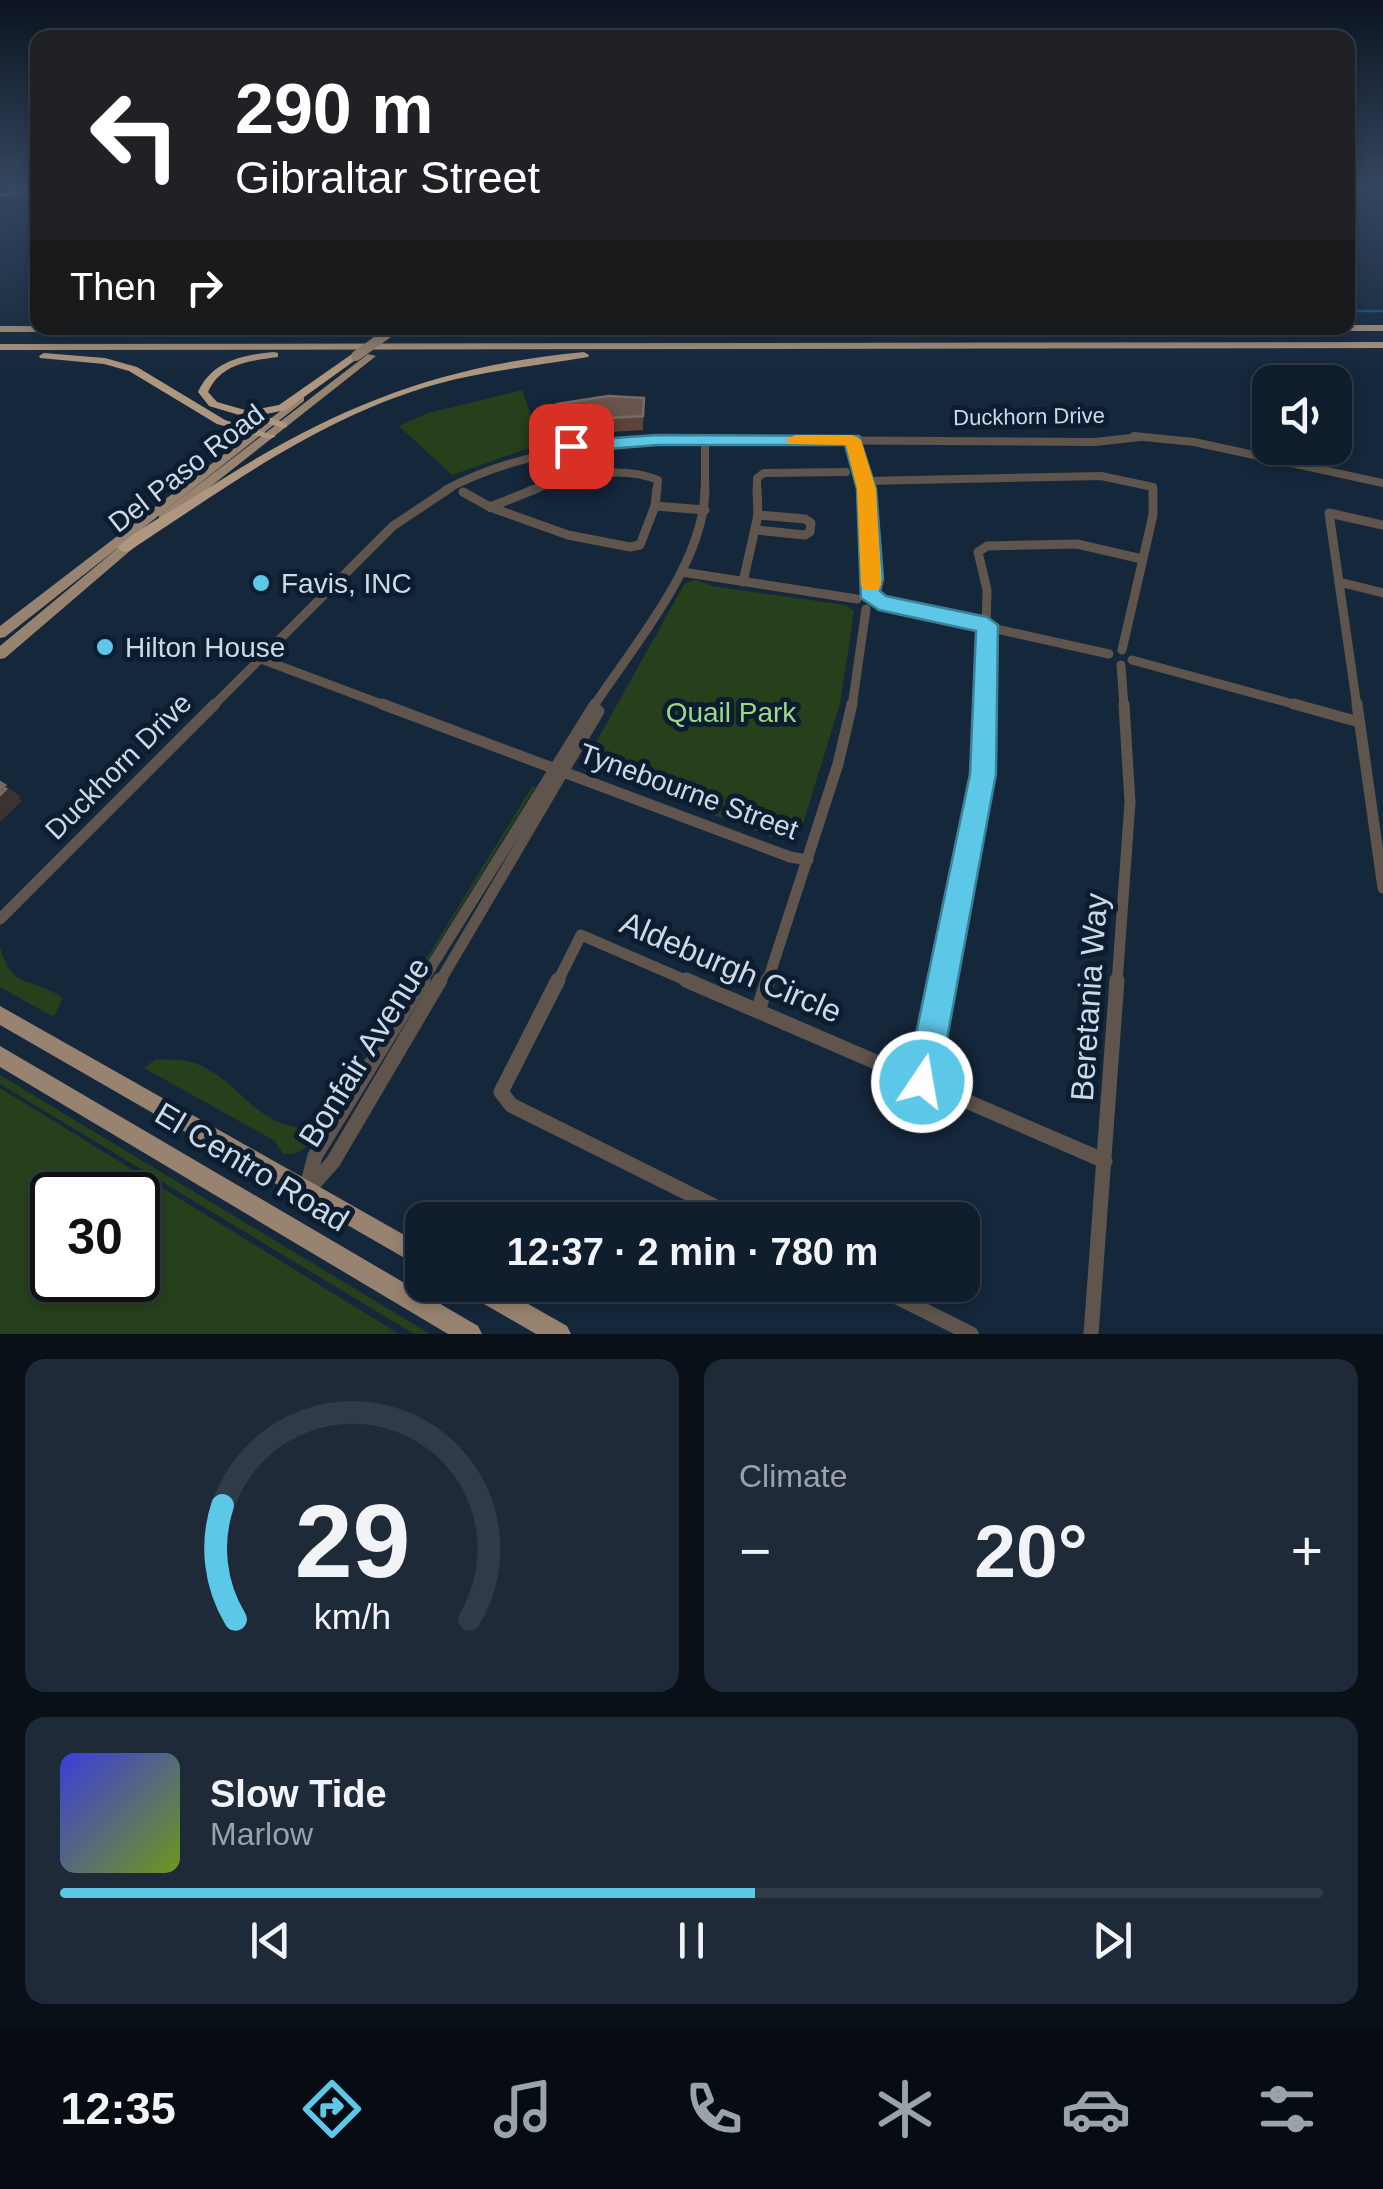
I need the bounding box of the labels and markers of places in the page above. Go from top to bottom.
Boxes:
pin [529,404,614,489]
place label: Favis, INC [281,568,412,599]
marker: Favis, INC [250,572,272,594]
place label: Hilton House [125,632,285,663]
marker: Hilton House [94,636,116,658]

